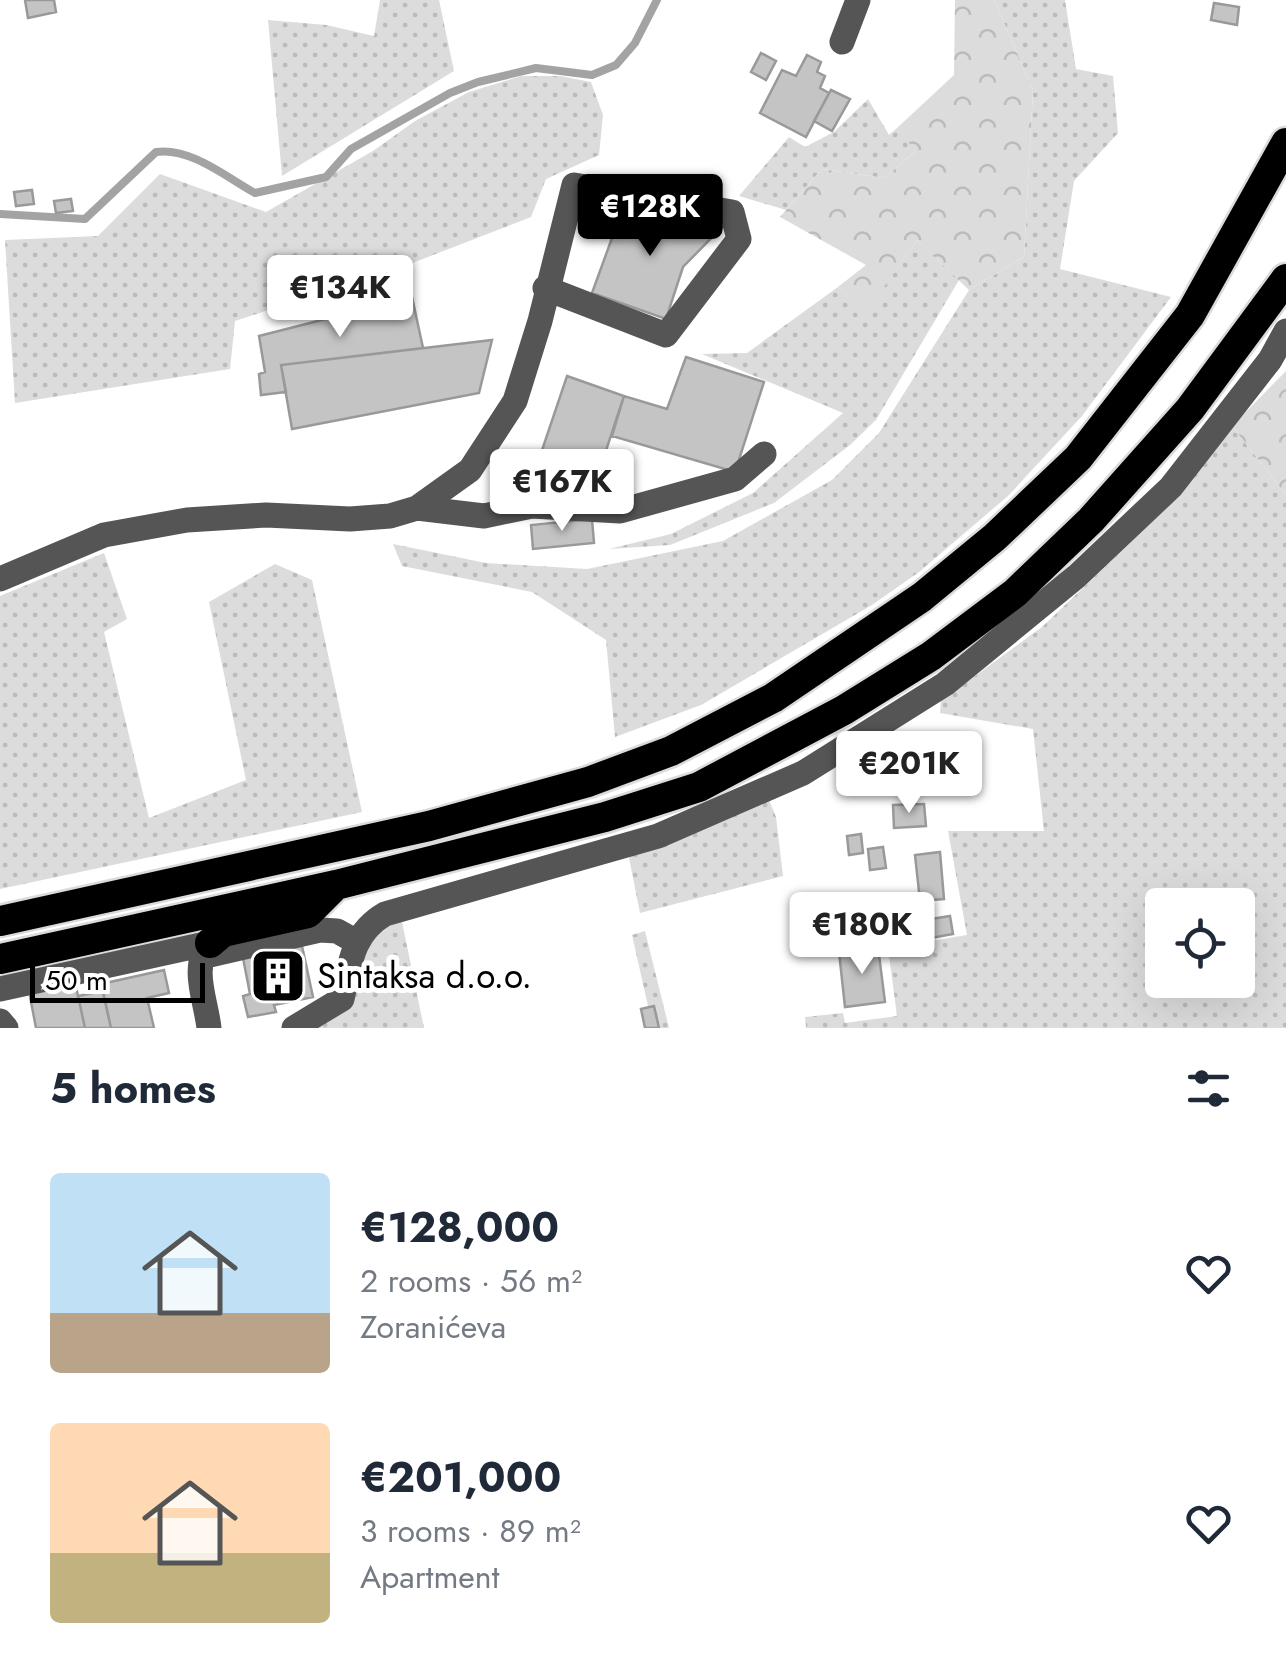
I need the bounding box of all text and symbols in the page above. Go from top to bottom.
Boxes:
pin: €128K [580,174,720,259]
text: €128K [600,183,700,229]
pin: €134K [270,255,410,340]
text: €134K [289,264,391,310]
pin: €167K [492,449,632,534]
text: €167K [512,458,612,504]
pin: €201K [839,731,979,816]
text: €201K [858,740,960,786]
map controls [1145,888,1255,998]
button: locate [1145,888,1255,998]
pin: €180K [792,892,932,977]
text: €180K [812,901,912,947]
building icon: Sintaksa d.o.o. [248,946,308,1006]
place label: Sintaksa d.o.o. [317,951,532,1001]
scale bar [30,958,205,1003]
text: 50 m [45,960,108,1001]
text: 5 homes [50,1058,216,1119]
icon: filters [1181,1061,1236,1116]
text: €128,000 [360,1197,559,1258]
icon: home [130,1213,250,1333]
icon: heart [1181,1246,1236,1301]
text: 2 rooms · 56 m² [360,1258,582,1304]
text: Zoranićeva [360,1304,506,1350]
text: €201,000 [360,1447,561,1508]
icon: home [130,1463,250,1583]
icon: heart [1181,1496,1236,1551]
text: 3 rooms · 89 m² [360,1508,581,1554]
text: Apartment [360,1554,499,1600]

